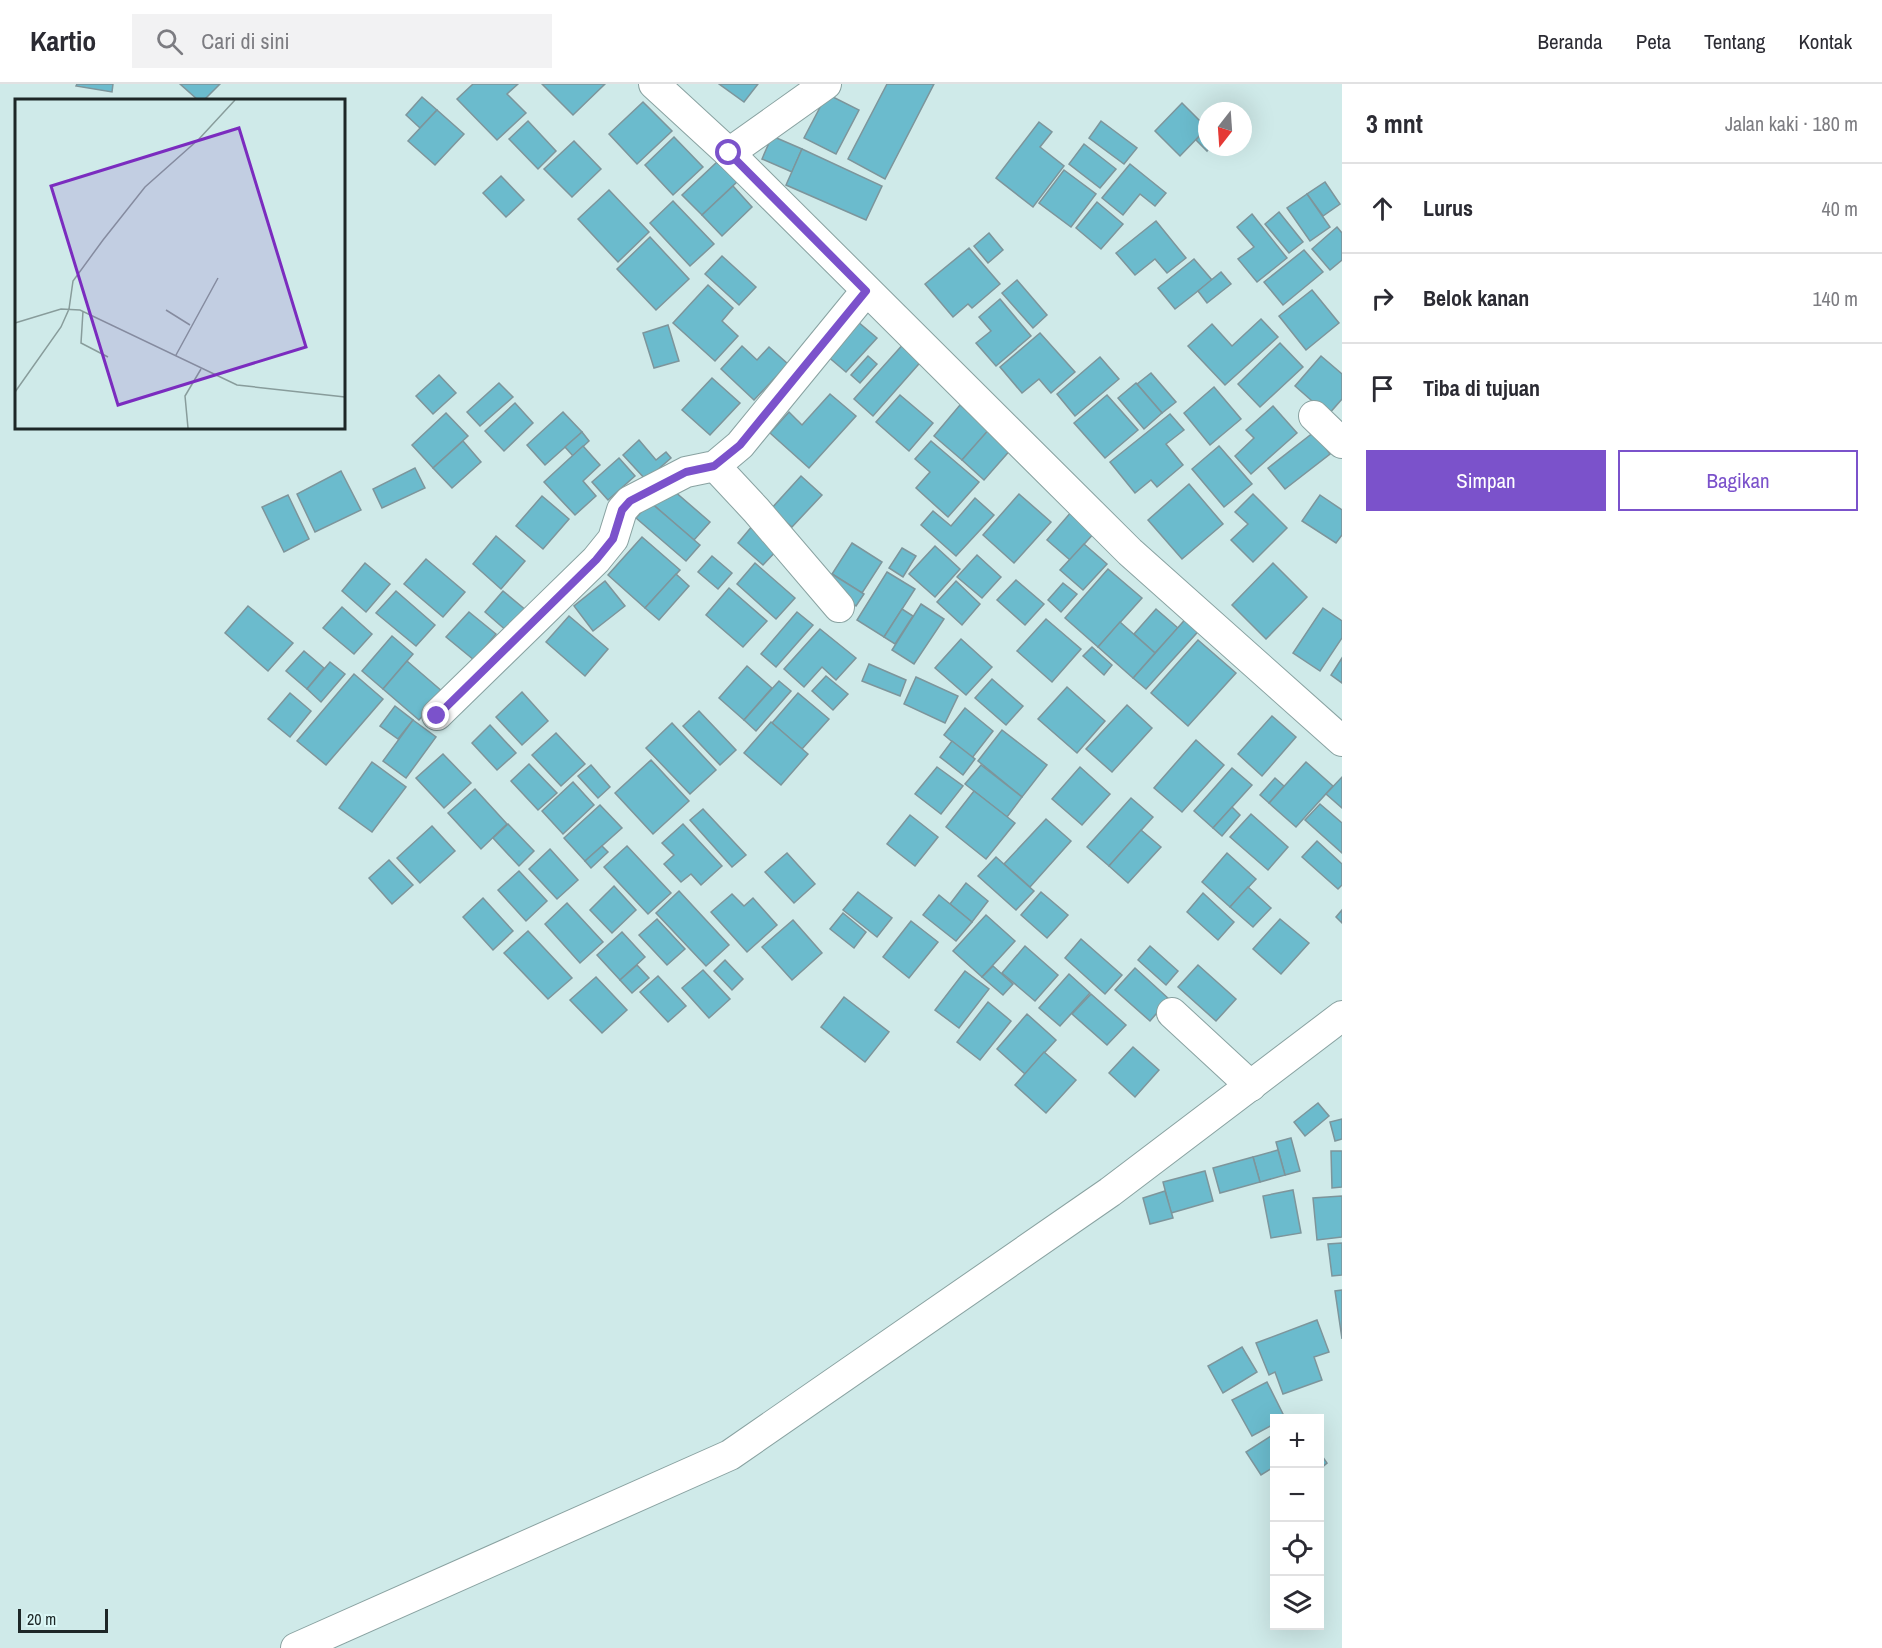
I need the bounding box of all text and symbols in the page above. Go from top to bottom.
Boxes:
search box [132,14,552,68]
text: Kartio [30,22,96,60]
icon: search [153,25,186,58]
text: Cari di sini [201,26,290,56]
text: Beranda [1538,27,1603,56]
text: Peta [1636,27,1671,56]
text: Tentang [1704,27,1765,56]
text: Kontak [1798,27,1852,56]
inset map [15,99,345,429]
north arrow [1198,102,1252,156]
text: 3 mnt [1366,106,1423,141]
text: Jalan kaki · 180 m [1725,110,1858,137]
route start [715,139,741,165]
icon: ahead [1366,192,1399,225]
text: Lurus [1423,193,1473,223]
text: 40 m [1822,195,1858,222]
icon: right [1366,282,1399,315]
text: Belok kanan [1423,283,1529,313]
text: 140 m [1812,285,1858,312]
icon: arrive [1366,372,1399,405]
text: Tiba di tujuan [1423,373,1540,403]
button: Simpan [1366,450,1606,511]
button: Bagikan [1618,450,1858,511]
route end [423,702,449,728]
map controls [1270,1414,1324,1630]
button: + [1270,1414,1324,1468]
button: − [1270,1468,1324,1522]
button: locate [1270,1522,1324,1576]
button: layers [1270,1576,1324,1630]
scale bar [18,1606,108,1634]
text: 20 m [27,1608,56,1630]

